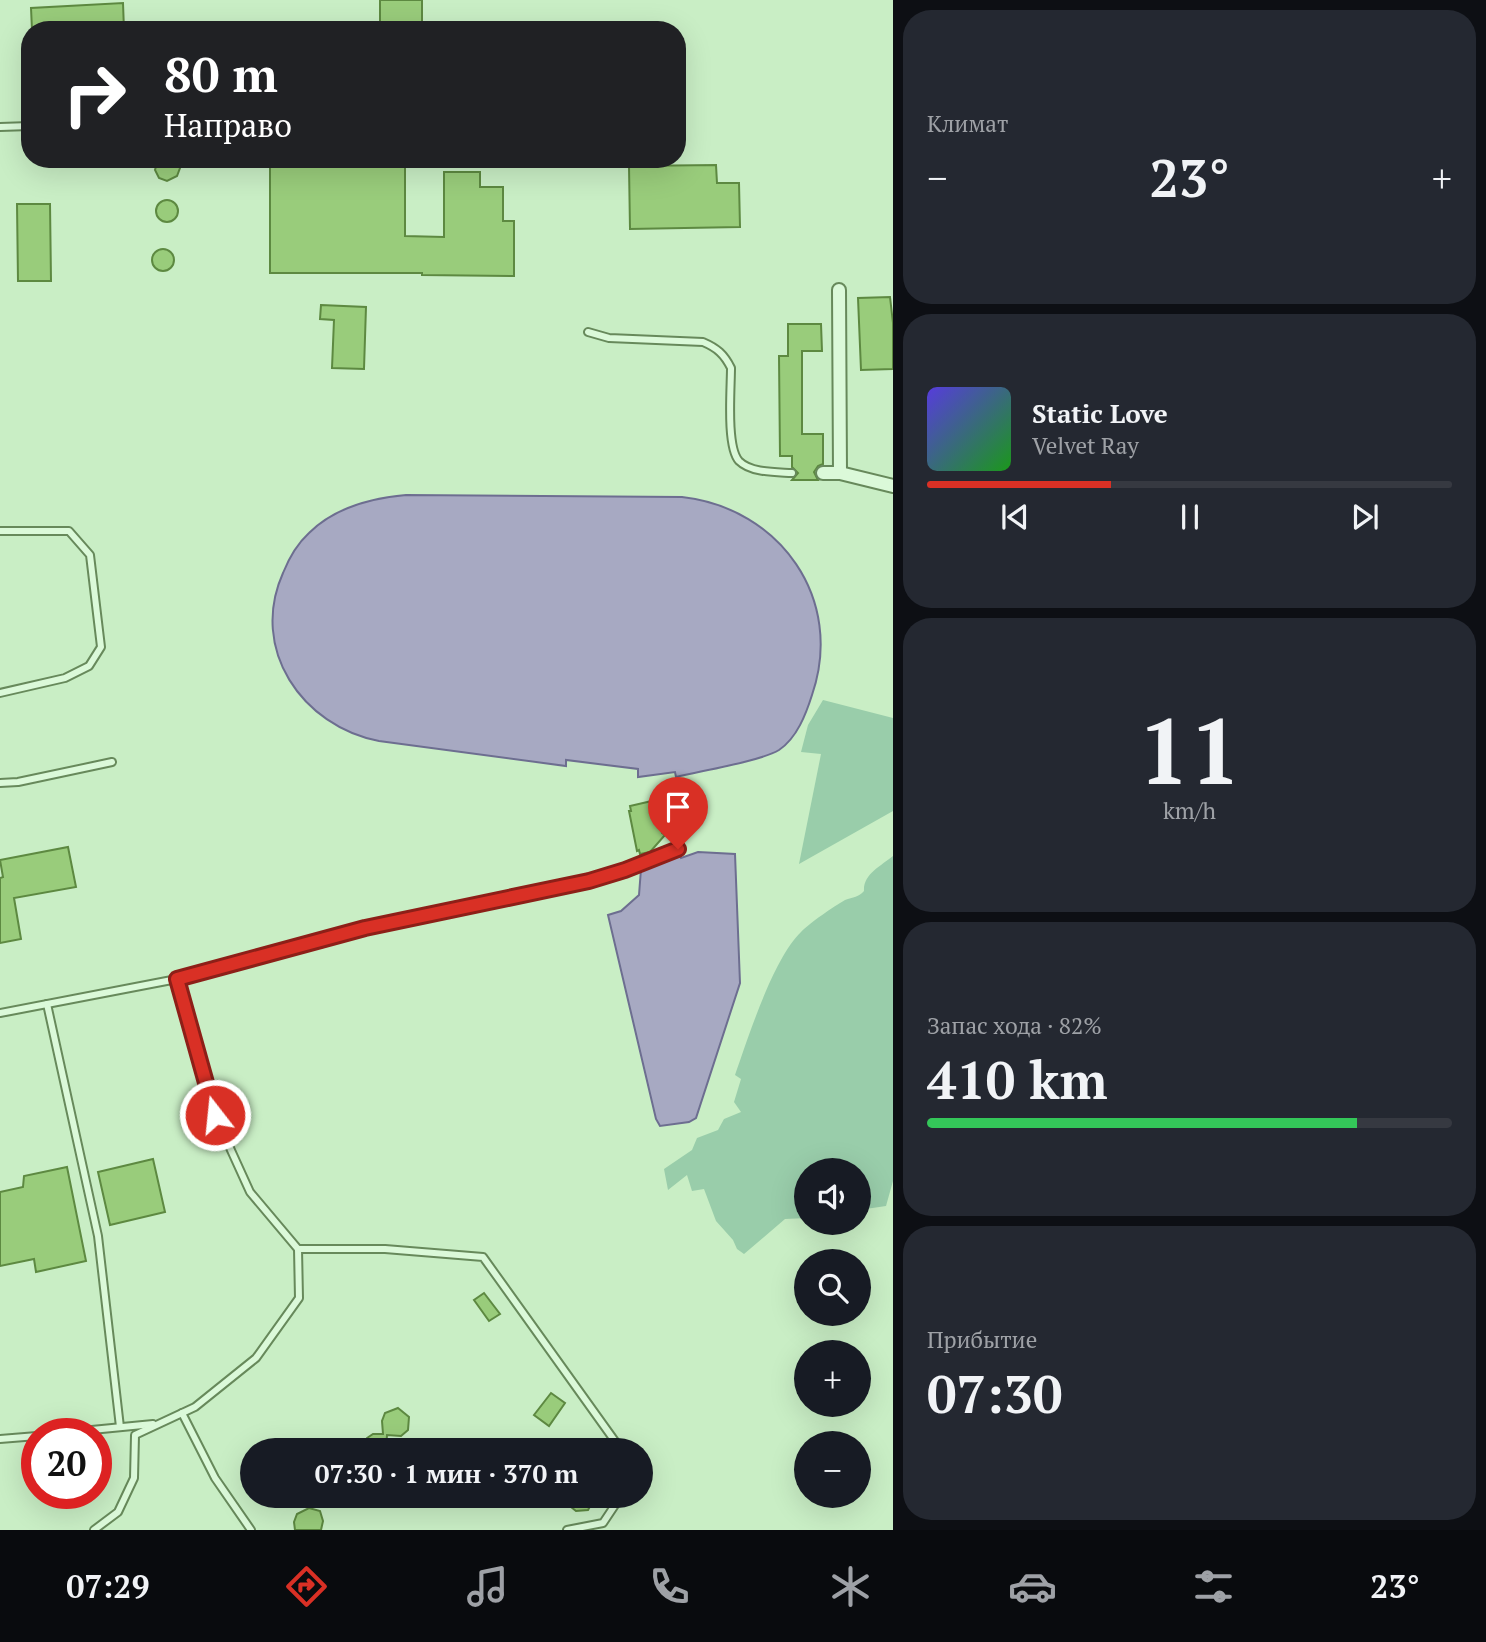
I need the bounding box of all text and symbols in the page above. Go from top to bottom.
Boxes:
text: 80 m [164,41,278,106]
icon: right [49,49,140,140]
text: Направо [164,104,292,146]
text: Климат [927,108,1008,139]
text: 23° [1149,143,1230,212]
text: − [927,153,947,203]
text: + [1432,153,1452,203]
text: Static Love [1032,396,1168,430]
text: Velvet Ray [1032,430,1139,461]
icon: previous [996,498,1034,536]
icon: pause [1171,498,1209,536]
icon: next [1346,498,1384,536]
text: 11 [1138,689,1241,810]
pin [648,777,708,849]
icon: arrive [659,788,697,826]
text: km/h [1163,795,1216,826]
text: Запас хода · 82% [927,1010,1102,1041]
text: 410 km [927,1045,1108,1114]
position arrow [178,1078,252,1152]
map controls [794,1158,871,1508]
button: sound [794,1158,871,1235]
button: search [794,1249,871,1326]
text: Прибытие [927,1324,1037,1355]
button: + [794,1340,871,1417]
text: 07:30 [927,1359,1062,1428]
speed limit sign: 20 [21,1418,112,1509]
button: − [794,1431,871,1508]
text: 07:30 · 1 мин · 370 m [315,1456,578,1490]
icon: directions [282,1562,331,1611]
icon: music [463,1562,512,1611]
icon: phone [645,1562,694,1611]
icon: climate [826,1562,875,1611]
icon: car [1008,1562,1057,1611]
icon: filters [1189,1562,1238,1611]
text: 07:29 [66,1565,150,1607]
text: 23° [1370,1565,1420,1607]

